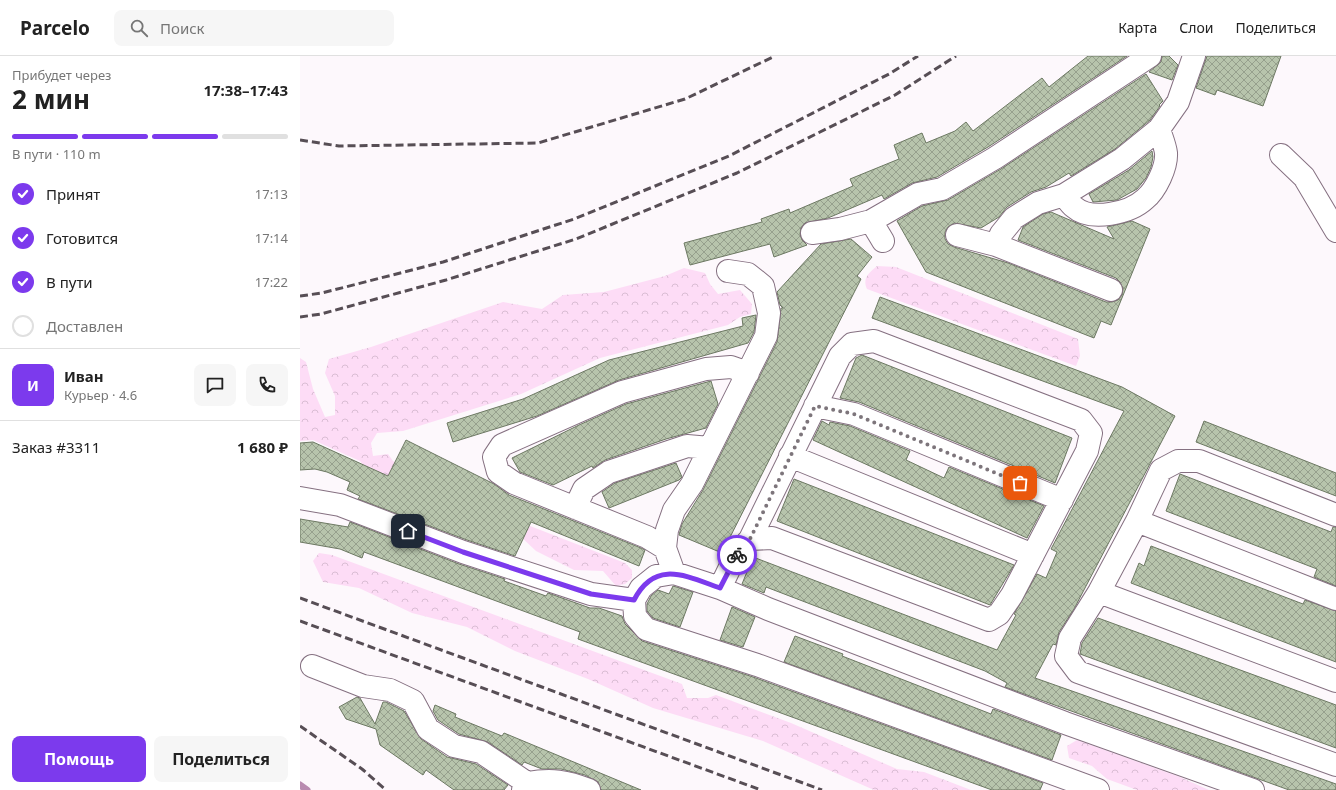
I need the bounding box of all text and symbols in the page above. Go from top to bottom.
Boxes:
search box [114,10,394,46]
text: Parcelo [20,15,90,41]
icon: search [128,17,150,39]
text: Поиск [160,18,205,38]
text: Карта [1118,18,1157,37]
text: Слои [1179,18,1213,37]
text: Поделиться [1235,18,1316,37]
text: Прибудет через [12,66,111,84]
text: 17:38–17:43 [203,80,288,100]
text: 2 мин [12,81,90,117]
text: В пути · 110 m [12,145,101,163]
icon: check [12,183,34,205]
text: Принят [46,184,100,204]
text: 17:13 [255,185,288,203]
icon: check [12,227,34,249]
text: Готовится [46,228,118,248]
text: 17:14 [255,229,288,247]
icon: check [12,271,34,293]
text: В пути [46,272,93,292]
text: 17:22 [255,273,288,291]
text: Доставлен [46,316,123,336]
button: chat [194,364,236,406]
button: phone [246,364,288,406]
text: Иван [64,366,104,386]
text: И [27,375,39,395]
text: Курьер · 4.6 [64,386,137,404]
text: Заказ #3311 [12,437,100,457]
text: 1 680 ₽ [237,437,288,457]
pin [1003,466,1037,500]
icon: bag [1009,472,1031,494]
pin [391,514,425,548]
icon: home [397,520,419,542]
courier [717,535,757,575]
icon: bike [726,544,748,566]
button: Помощь [12,736,146,782]
button: Поделиться [154,736,288,782]

